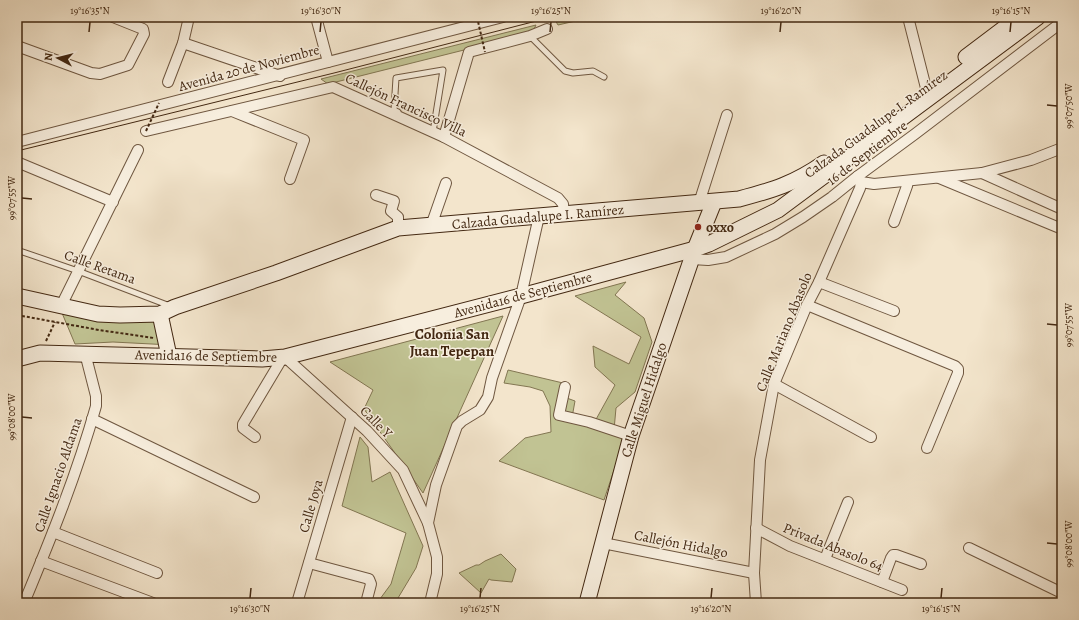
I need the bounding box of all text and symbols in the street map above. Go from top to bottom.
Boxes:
text: 19°16'35"N [70,4,110,17]
text: 19°16'30"N [301,4,341,17]
text: 19°16'25"N [531,4,571,17]
text: 19°16'20"N [760,4,802,17]
text: 19°16'15"N [992,4,1030,17]
north arrow [38,38,78,78]
street label: Avenida 20 de Noviembre [175,40,322,96]
text: N [41,52,57,62]
street label: Calzada Guadalupe I. Ramírez [800,66,952,182]
street label: Callejón Francisco Villa [342,69,470,142]
text: 99°07'50"W [1062,83,1075,129]
street label: 16 de Septiembre [823,116,911,190]
text: 99°07'55"W [5,175,18,220]
street label: Calzada Guadalupe I. Ramírez [451,200,625,234]
place label: oxxo [706,218,734,237]
marker: oxxo [693,222,703,232]
street label: Calle Retama [62,245,139,289]
street label: Avenida16 de Septiembre [451,267,594,323]
street label: Calle Mariano Abasolo [751,269,817,395]
text: 99°07'55"W [1062,302,1075,347]
district label: Colonia San Juan Tepepan [410,324,495,361]
street label: Calle Miguel Hidalgo [616,340,672,460]
street label: Avenida16 de Septiembre [134,345,277,367]
text: 99°08'00"W [5,393,18,441]
street label: Calle Y [356,402,397,443]
street label: Calle Ignacio Aldama [29,415,87,535]
street label: Calle Joya [294,477,328,535]
street label: Privada Abasolo 64 [780,518,886,576]
text: 99°08'00"W [1062,520,1075,568]
street label: Callejón Hidalgo [632,526,730,562]
text: 19°16'30"N [230,602,270,615]
text: 19°16'25"N [460,602,500,615]
text: 19°16'20"N [690,602,732,615]
text: 19°16'15"N [922,602,960,615]

